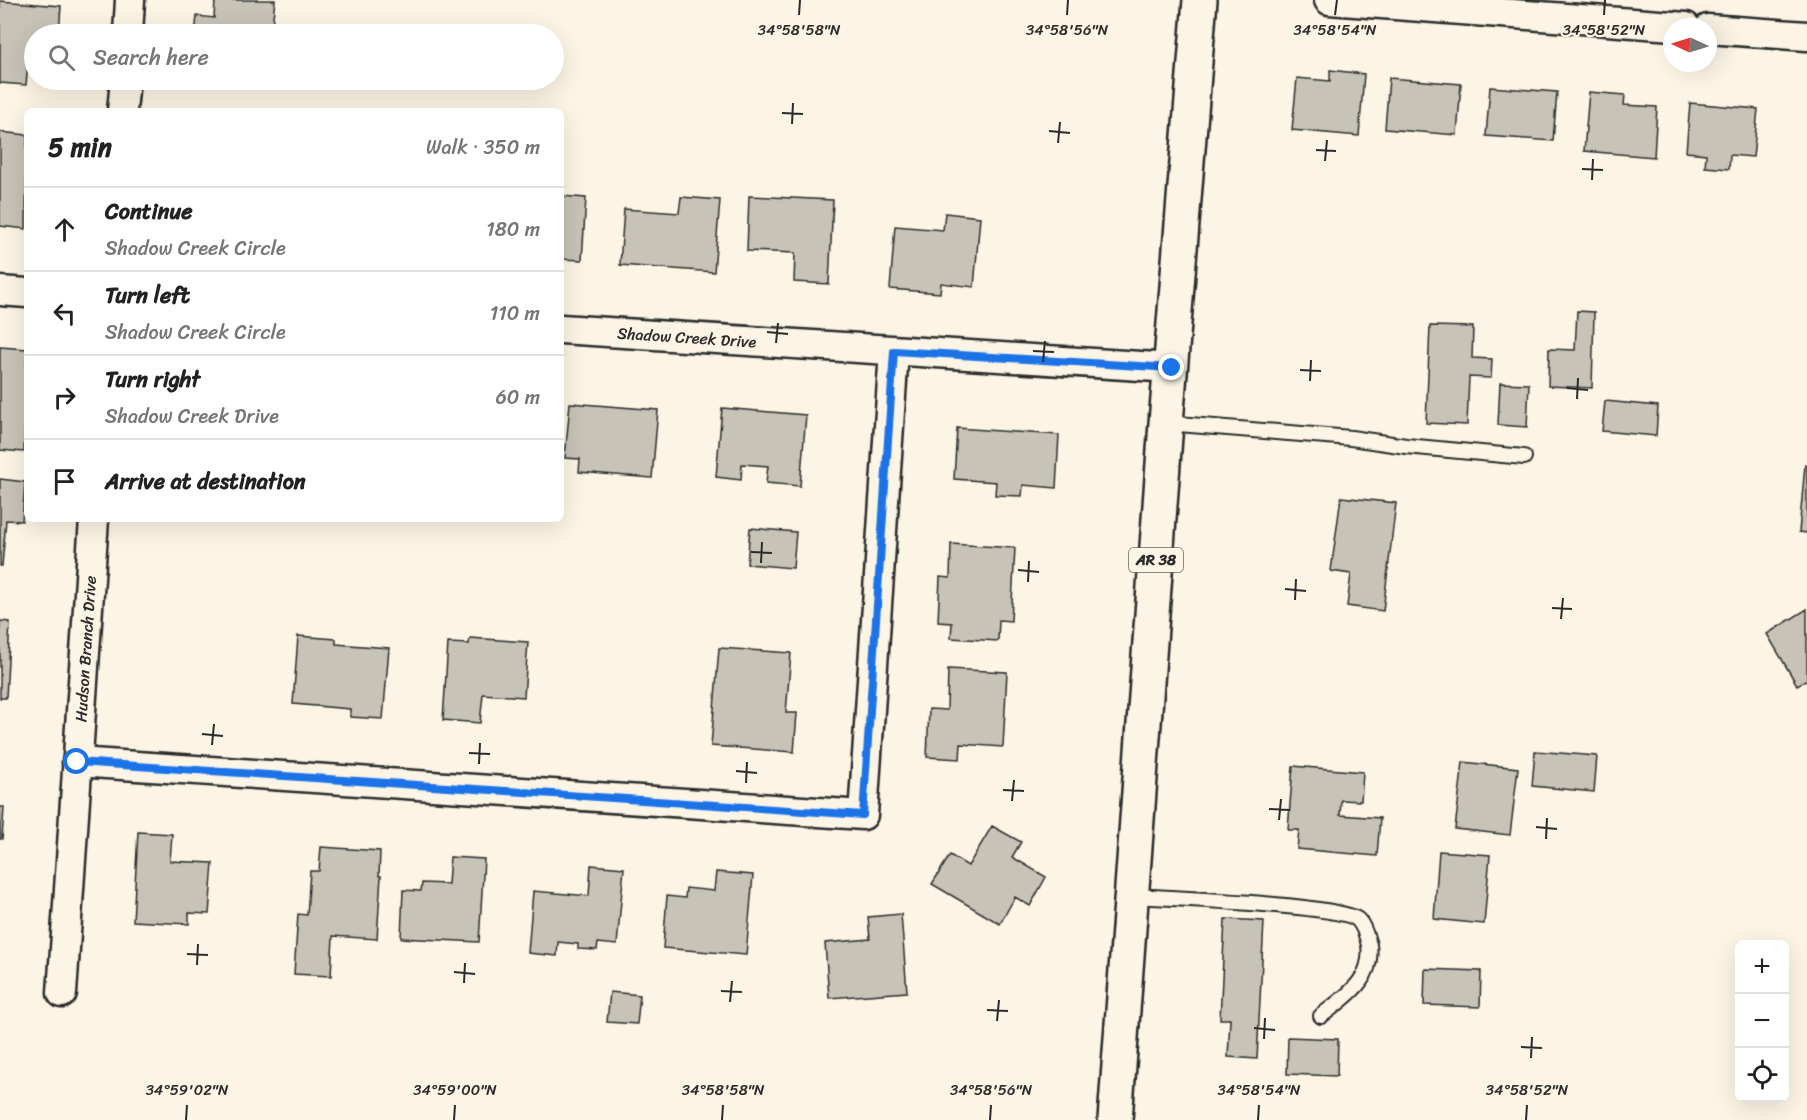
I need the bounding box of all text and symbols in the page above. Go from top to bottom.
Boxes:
text: 34°58'58"N [758,17,841,43]
text: 34°58'56"N [1026,17,1109,43]
text: 34°58'54"N [1294,17,1377,43]
text: 34°58'52"N [1563,17,1646,43]
north arrow [1663,18,1717,72]
search box [24,24,564,90]
text: Search here [93,38,209,77]
icon: search [45,41,78,74]
text: 5 min [48,124,112,170]
text: Walk · 350 m [426,130,540,165]
text: Continue [105,192,193,231]
text: 180 m [486,212,540,247]
icon: ahead [48,213,81,246]
text: Shadow Creek Circle [105,231,286,266]
text: Turn left [105,276,190,315]
text: 110 m [490,296,540,331]
icon: left [48,297,81,330]
text: Shadow Creek Circle [105,315,286,350]
street label: Shadow Creek Drive [616,318,757,356]
route end [1158,354,1184,380]
text: Turn right [105,360,200,399]
text: 60 m [495,380,540,415]
icon: right [48,381,81,414]
text: Shadow Creek Drive [105,399,279,434]
text: Arrive at destination [105,462,306,501]
icon: arrive [48,465,81,498]
road number: AR 38 [1129,548,1183,572]
street label: Hudson Branch Drive [66,575,105,723]
route start [63,748,89,774]
map controls [1735,940,1789,1102]
button: + [1735,940,1789,994]
button: − [1735,994,1789,1048]
button: locate [1735,1048,1789,1102]
text: 34°59'02"N [146,1077,229,1103]
text: 34°59'00"N [413,1077,497,1103]
text: 34°58'58"N [682,1077,765,1103]
text: 34°58'56"N [950,1077,1033,1103]
text: 34°58'54"N [1218,1077,1301,1103]
text: 34°58'52"N [1486,1077,1569,1103]

